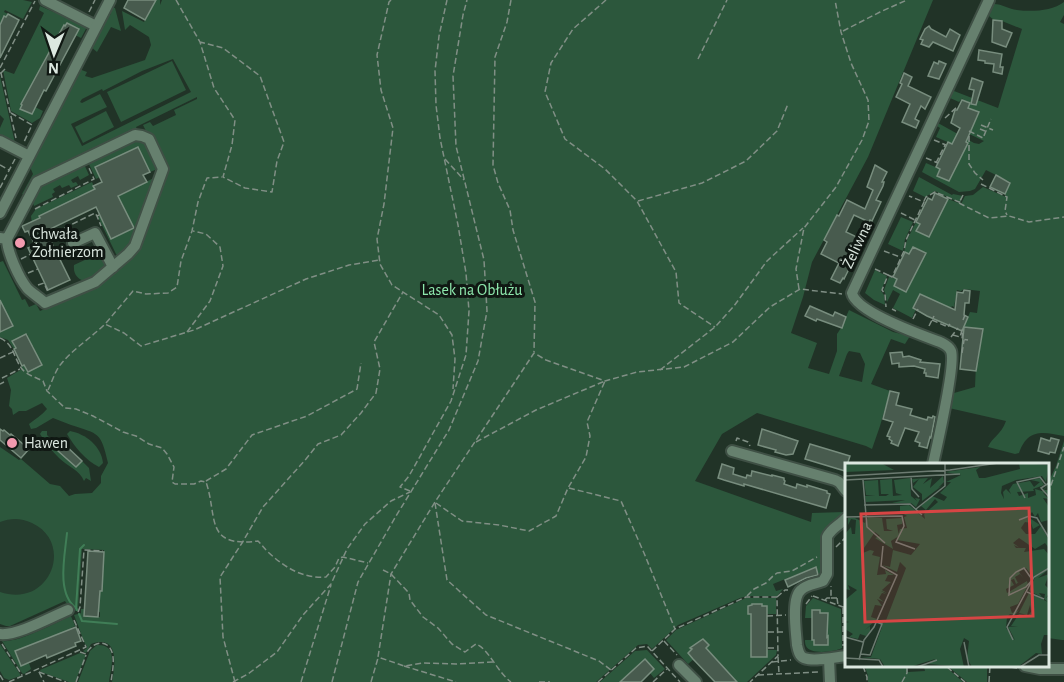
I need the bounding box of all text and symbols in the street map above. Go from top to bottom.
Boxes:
north arrow [24,24,84,84]
text: N [48,60,59,76]
street label: Żeliwna [837,218,875,271]
place label: Chwała Żołnierzom [32,226,104,260]
marker: Chwała Żołnierzom [13,236,27,250]
park label: Lasek na Obłużu [421,282,523,298]
place label: Hawen [24,435,68,451]
marker: Hawen [5,436,19,450]
inset map [845,463,1049,667]

